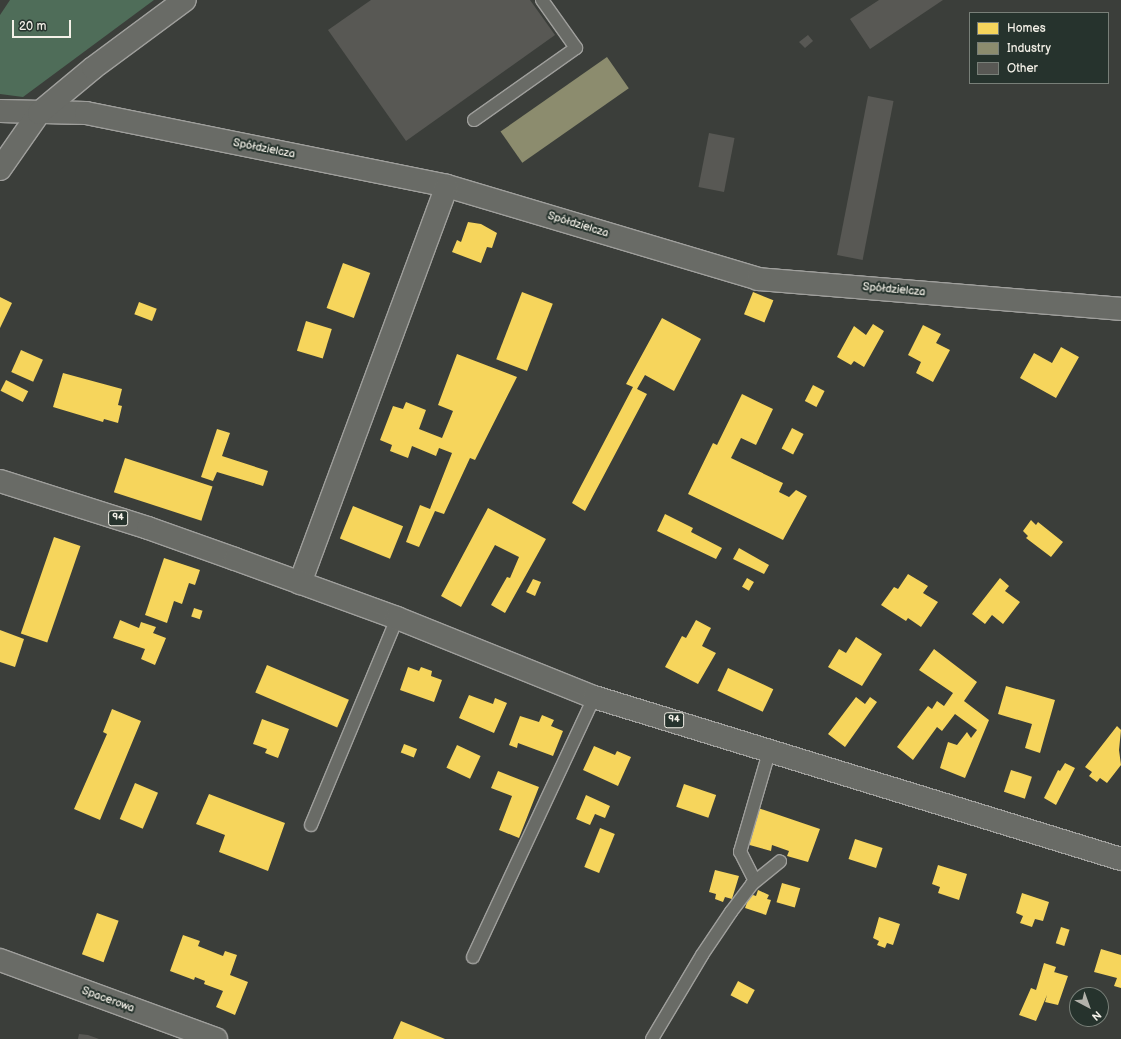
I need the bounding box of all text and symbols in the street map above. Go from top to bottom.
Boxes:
scale bar [14,12,73,38]
legend [969,12,1109,84]
text: 20 m [19,19,46,34]
text: Homes [1007,21,1046,36]
text: Industry [1007,41,1051,56]
text: Other [1007,61,1038,76]
street label: Spółdzielcza [232,137,296,161]
street label: Spółdzielcza [546,209,610,241]
street label: Spółdzielcza [862,281,926,299]
road number: 94 [108,510,128,526]
road number: 94 [664,712,684,728]
street label: Spacerowa [80,984,136,1016]
north arrow [1069,987,1109,1027]
text: N [1089,1008,1104,1023]

